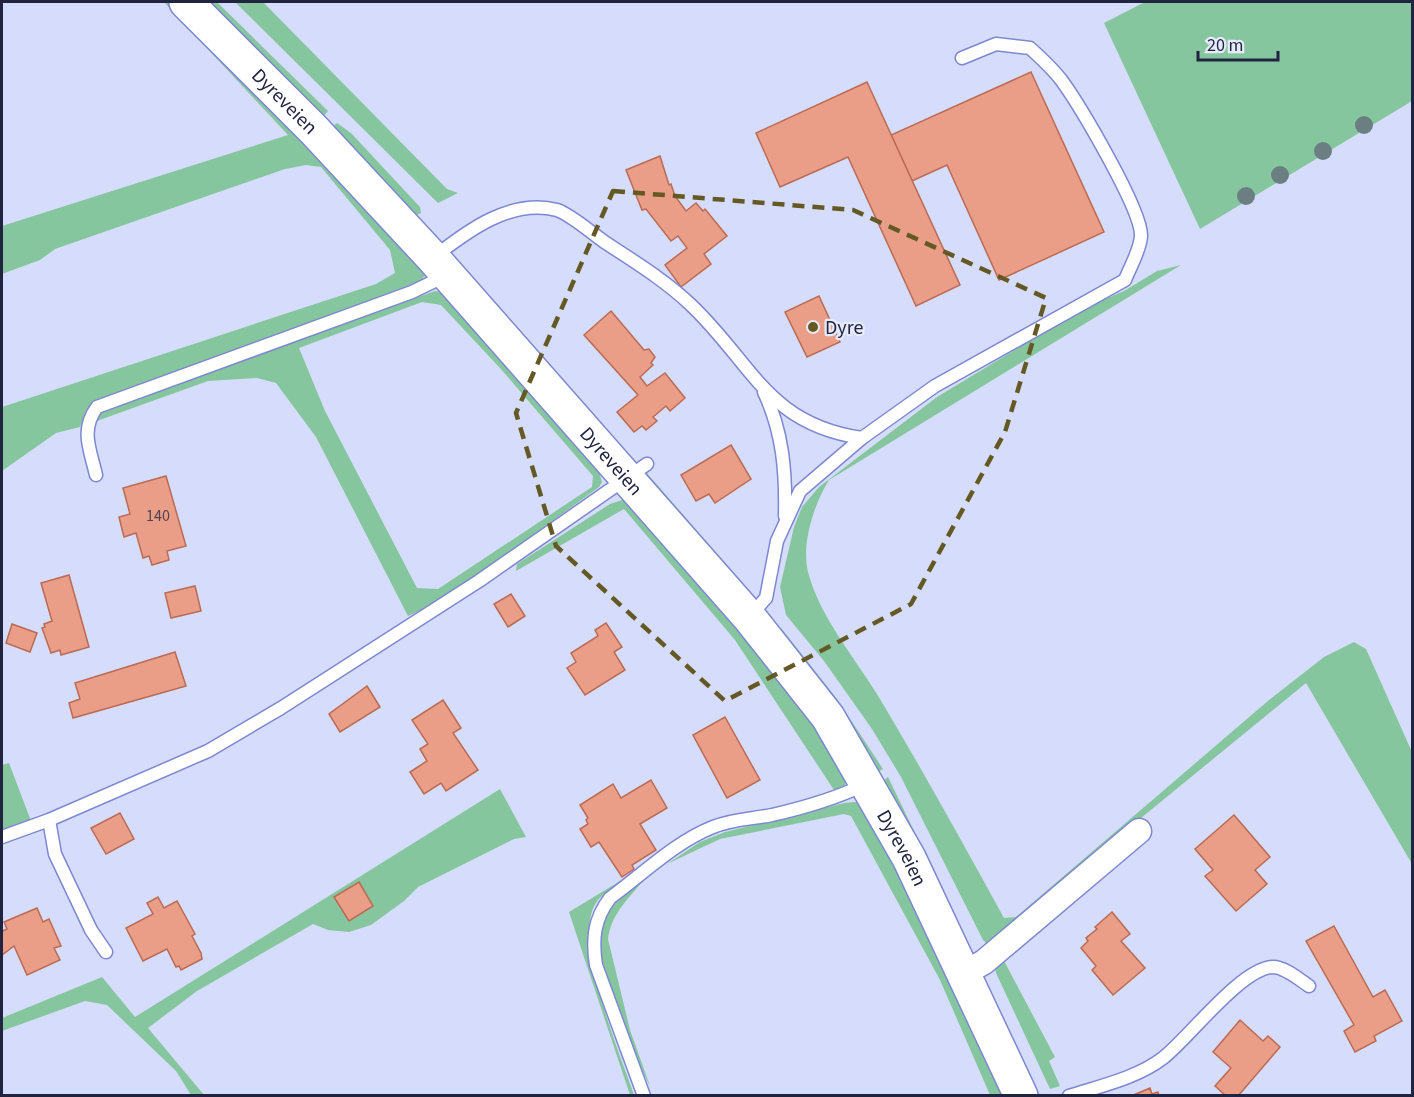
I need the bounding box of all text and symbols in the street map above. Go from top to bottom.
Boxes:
scale bar [1198,24,1278,62]
text: 20 m [1207,33,1243,58]
street label: Dyreveien [245,62,324,141]
place label: Dyre [825,314,863,342]
marker: Dyre [806,320,820,334]
street label: Dyreveien [573,421,649,502]
house number: 140 [146,505,170,527]
street label: Dyreveien [869,805,933,891]

